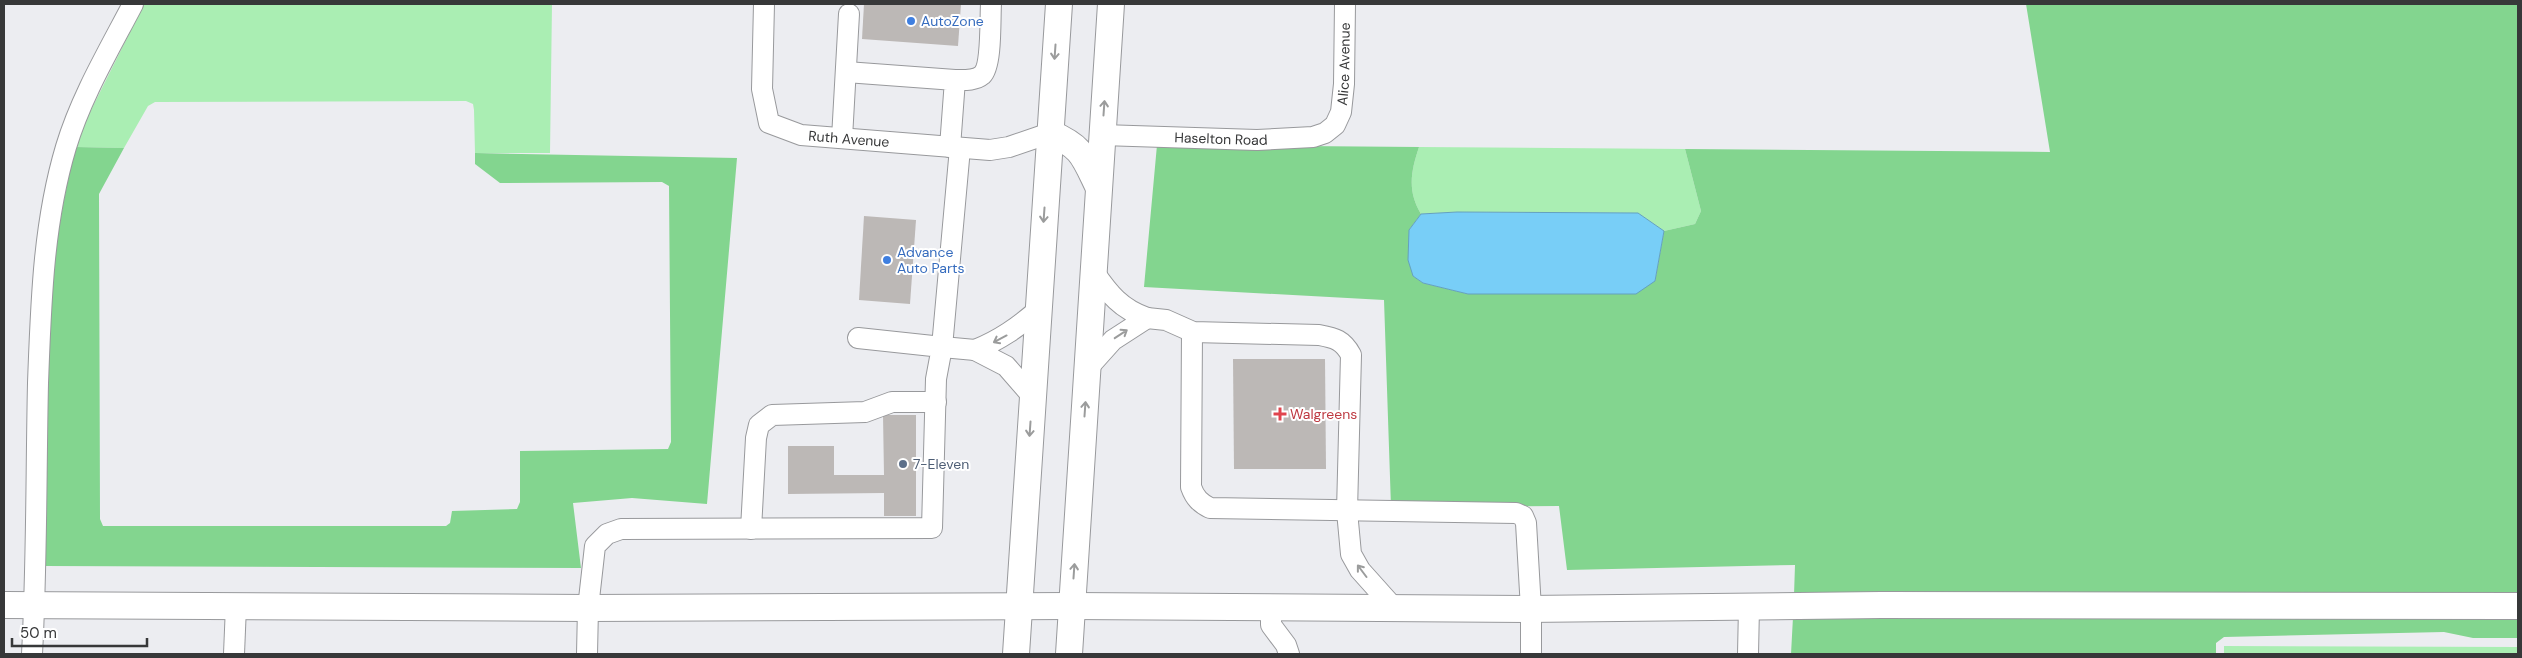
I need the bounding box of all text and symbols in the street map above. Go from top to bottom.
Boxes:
place label: AutoZone [921,12,984,30]
marker: AutoZone [905,15,917,27]
street label: Alice Avenue [1333,22,1354,106]
one-way arrow [1051,44,1060,60]
one-way arrow [1099,100,1108,116]
street label: Ruth Avenue [808,127,890,151]
street label: Haselton Road [1174,128,1268,149]
one-way arrow [1040,206,1049,222]
place label: Advance Auto Parts [897,243,965,277]
marker: Advance Auto Parts [881,254,893,266]
one-way arrow [1114,329,1128,339]
one-way arrow [992,334,1007,344]
one-way arrow [1080,401,1089,417]
place label: Walgreens [1290,405,1357,423]
marker: Walgreens [1274,408,1286,420]
one-way arrow [1026,421,1035,437]
place label: 7-Eleven [913,455,969,473]
marker: 7-Eleven [897,458,909,470]
one-way arrow [1070,563,1079,579]
one-way arrow [1357,564,1367,578]
scale bar [12,616,148,648]
text: 50 m [20,623,57,643]

